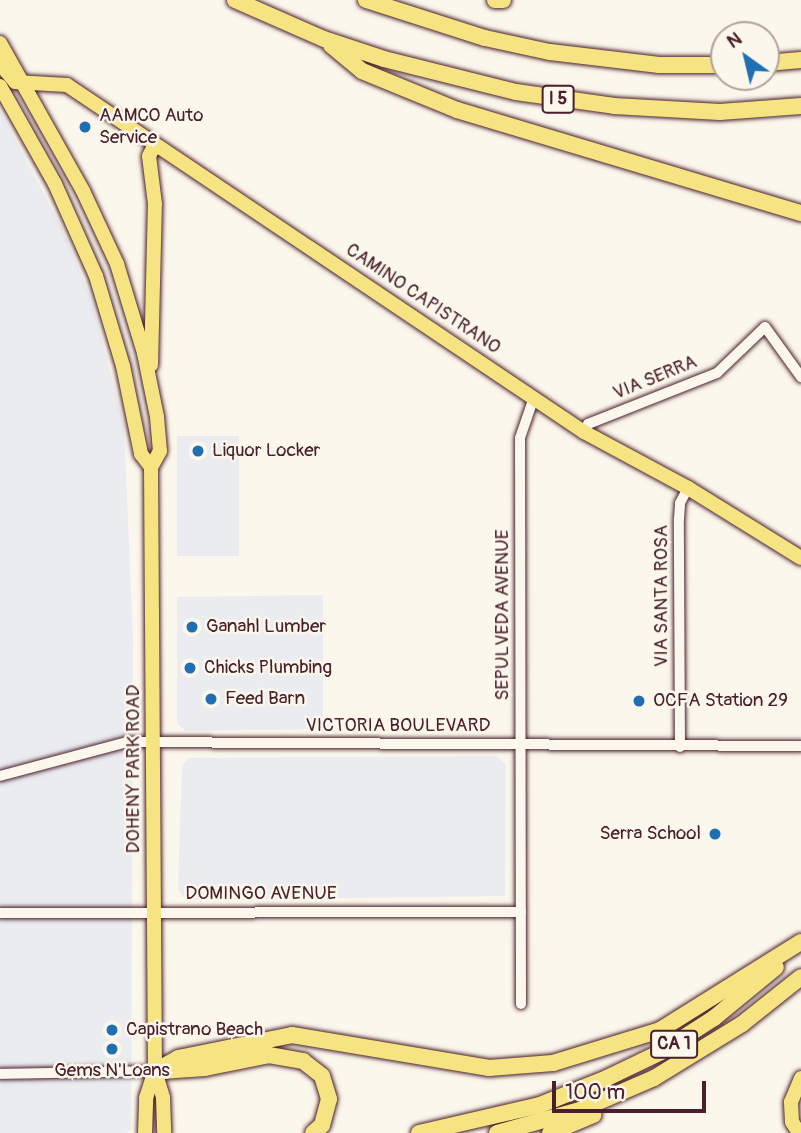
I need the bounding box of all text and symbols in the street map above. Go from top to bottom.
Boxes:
north arrow [710,21,780,91]
text: N [722,27,746,54]
road number: I 5 [540,84,576,114]
place label: AAMCO Auto Service [99,105,203,149]
marker: AAMCO Auto Service [77,119,93,135]
street label: CAMINO CAPISTRANO [341,239,505,359]
street label: VIA SERRA [610,351,700,405]
place label: Liquor Locker [212,440,320,462]
marker: Liquor Locker [190,443,206,459]
street label: VIA SANTA ROSA [651,525,673,667]
street label: SEPULVEDA AVENUE [492,529,514,701]
place label: Ganahl Lumber [206,616,326,638]
marker: Ganahl Lumber [184,619,200,635]
place label: Chicks Plumbing [204,657,332,679]
marker: Chicks Plumbing [182,660,198,676]
street label: DOHENY PARK ROAD [123,685,145,853]
place label: Feed Barn [225,688,305,710]
place label: OCFA Station 29 [653,690,788,712]
marker: Feed Barn [203,691,219,707]
marker: OCFA Station 29 [631,693,647,709]
street label: VICTORIA BOULEVARD [305,715,491,737]
place label: Serra School [599,823,701,845]
marker: Serra School [707,826,723,842]
street label: DOMINGO AVENUE [185,883,337,905]
place label: Capistrano Beach [126,1019,263,1041]
marker: Capistrano Beach [104,1022,120,1038]
road number: CA 1 [650,1030,698,1058]
marker: Gems N'Loans [104,1041,120,1057]
place label: Gems N'Loans [54,1060,170,1082]
scale bar [556,1066,710,1110]
text: 100 m [565,1079,625,1106]

